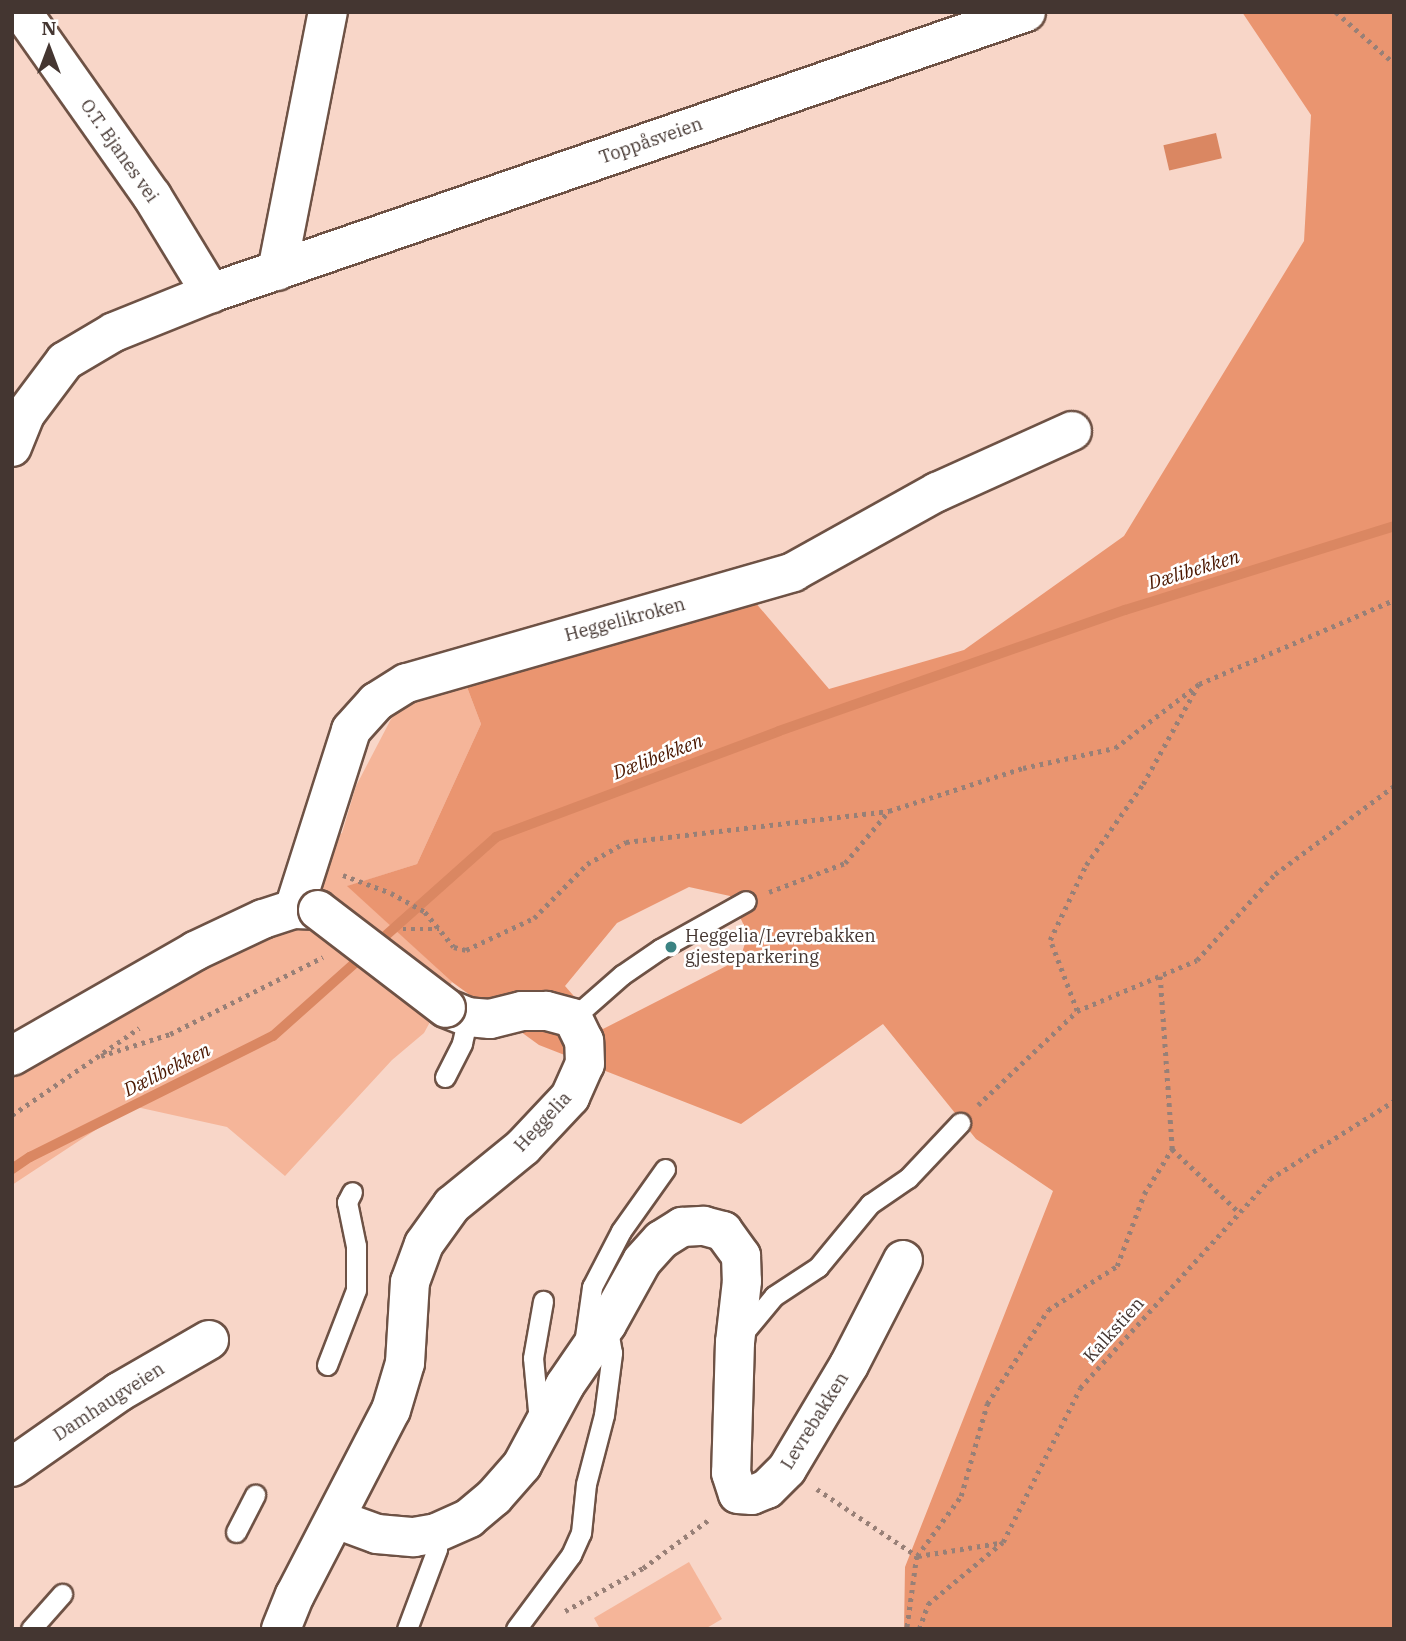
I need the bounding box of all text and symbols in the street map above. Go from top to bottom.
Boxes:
north arrow [14,14,84,84]
text: N [41,16,57,40]
street label: O.T. Bjanes vei [75,95,163,207]
street label: Toppåsveien [597,113,705,169]
water label: Dælibekken [1146,545,1242,595]
street label: Heggelikroken [562,594,688,646]
water label: Dælibekken [610,729,706,785]
place label: Heggelia/Levrebakken gjesteparkering [685,926,876,968]
marker: Heggelia/Levrebakken gjesteparkering [663,939,679,955]
water label: Dælibekken [120,1038,214,1102]
street label: Heggelia [510,1088,576,1156]
street label: Kalkstien [1079,1293,1149,1367]
street label: Damhaugveien [50,1358,168,1446]
street label: Levrebakken [777,1369,853,1473]

